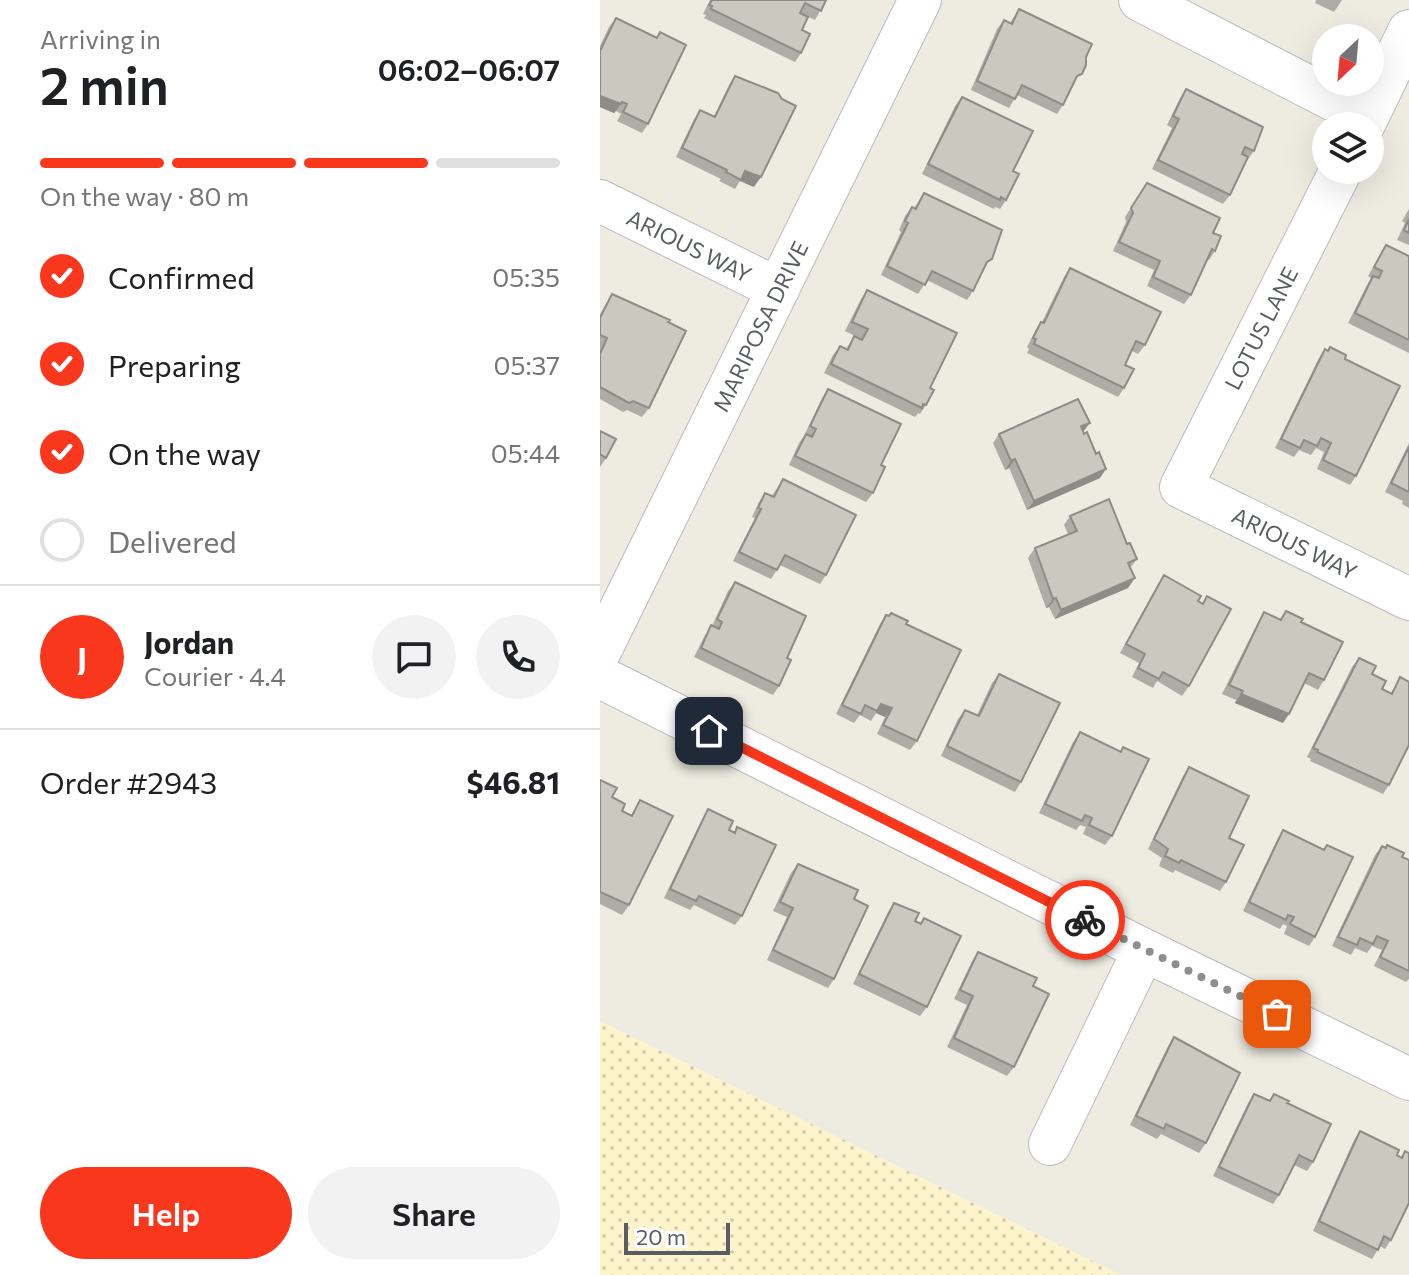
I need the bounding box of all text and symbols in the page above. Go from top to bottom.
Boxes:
text: Arriving in [40,23,161,54]
north arrow [1312,24,1384,96]
map controls [1312,24,1384,184]
text: 06:02–06:07 [378,50,560,87]
text: 2 min [40,52,169,116]
button: layers [1312,112,1384,184]
text: On the way · 80 m [40,180,249,211]
street label: ARIOUS WAY [623,203,756,287]
street label: MARIPOSA DRIVE [706,236,813,416]
icon: check [40,254,84,298]
text: Confirmed [108,258,255,295]
text: 05:35 [492,261,560,292]
street label: LOTUS LANE [1219,262,1303,394]
icon: check [40,342,84,386]
text: Preparing [108,346,241,383]
text: 05:37 [494,349,560,380]
icon: check [40,430,84,474]
text: On the way [108,434,261,471]
text: 05:44 [491,437,560,468]
street label: ARIOUS WAY [1228,501,1362,585]
text: Delivered [108,522,237,559]
button: chat [372,615,456,699]
button: phone [476,615,560,699]
text: Jordan [144,623,234,660]
text: J [77,639,87,676]
text: Courier · 4.4 [144,660,286,691]
pin [675,697,743,765]
icon: home [687,709,731,753]
text: Order #2943 [40,763,217,800]
text: $46.81 [467,763,560,800]
courier [1045,880,1125,960]
icon: bike [1063,898,1107,942]
pin [1243,980,1311,1048]
icon: bag [1255,992,1299,1036]
button: Help [40,1167,292,1259]
button: Share [308,1167,560,1259]
scale bar [624,1219,730,1255]
text: 20 m [636,1223,686,1250]

